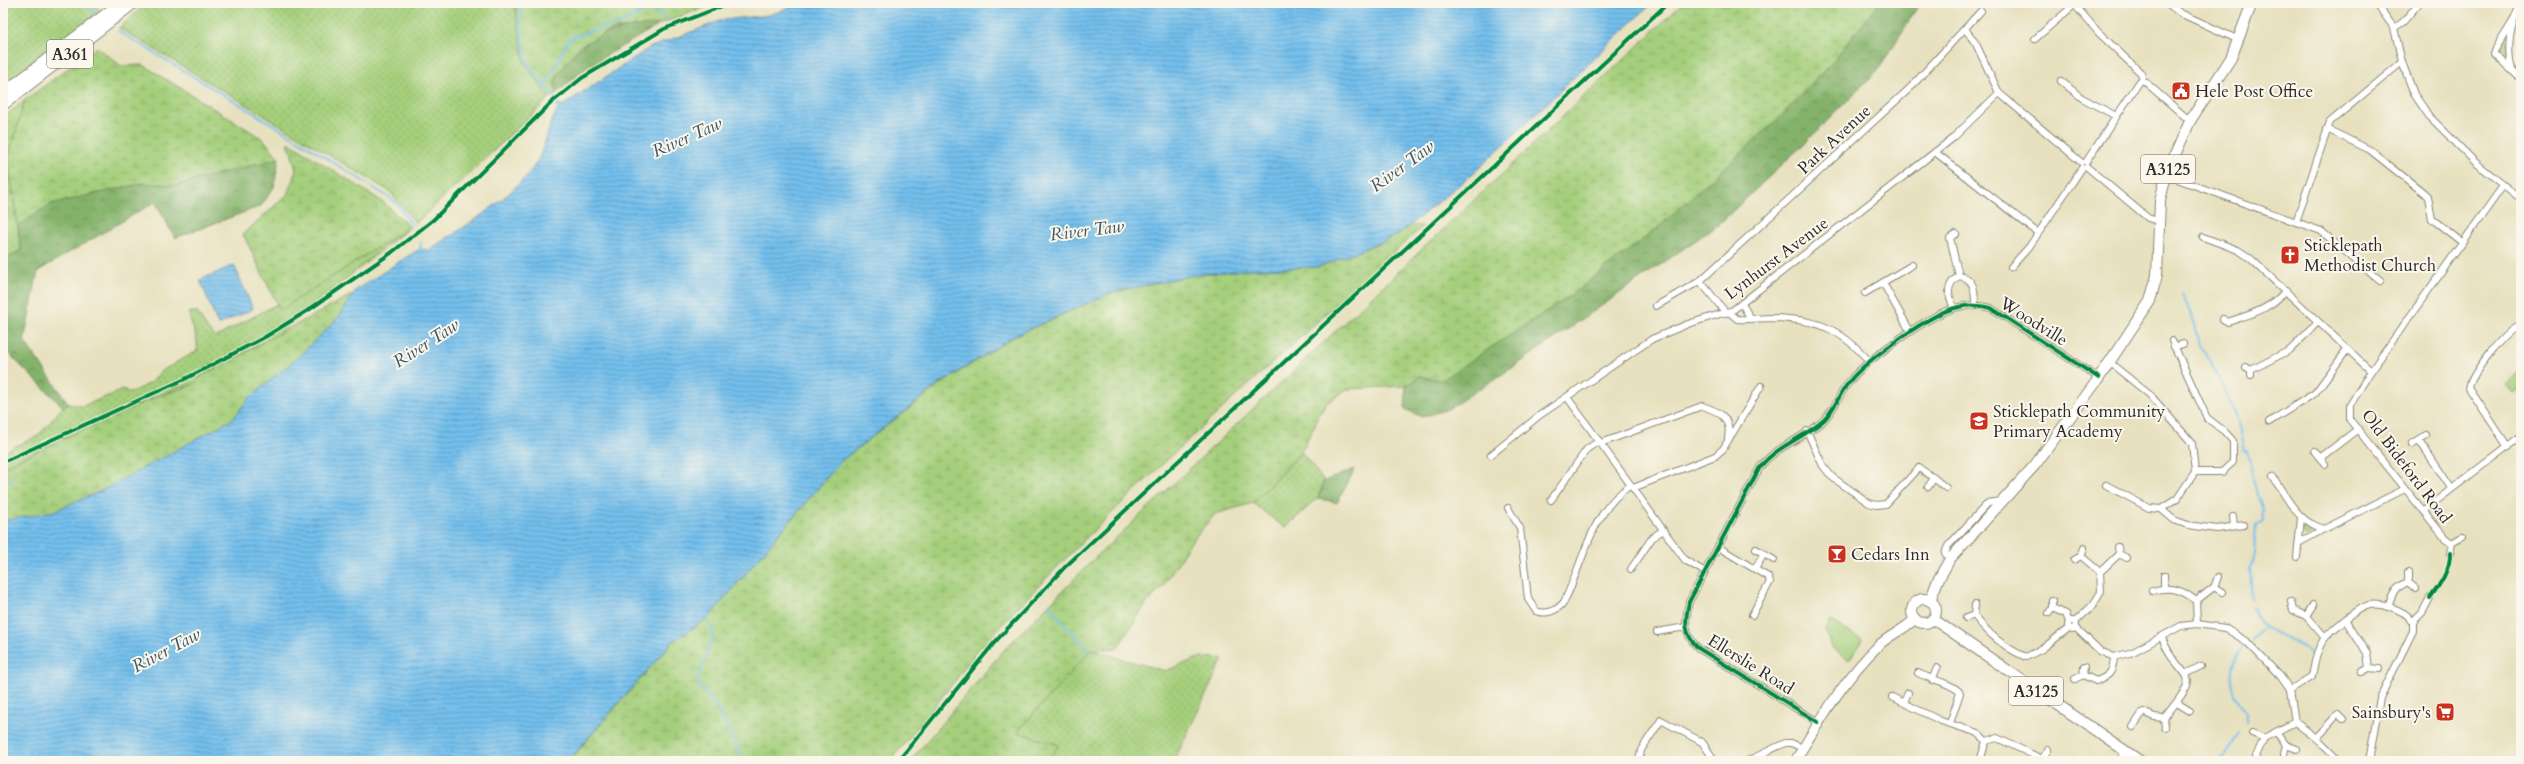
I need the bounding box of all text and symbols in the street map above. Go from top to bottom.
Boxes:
road number: A361 [47,40,93,68]
public building icon: Hele Post Office [2170,80,2192,102]
place label: Hele Post Office [2195,80,2313,103]
street label: Park Avenue [1793,99,1876,179]
water label: River Taw [648,111,727,164]
water label: River Taw [1365,134,1440,198]
road number: A3125 [2141,155,2195,183]
street label: Lynhurst Avenue [1720,212,1833,305]
water label: River Taw [1049,213,1126,247]
place label: Sticklepath Methodist Church [2304,234,2437,277]
church icon: Sticklepath Methodist Church [2279,244,2301,266]
street label: Woodville [1995,291,2072,351]
water label: River Taw [388,312,465,374]
place label: Sticklepath Community Primary Academy [1993,400,2165,443]
street label: Old Bideford Road [2356,405,2457,528]
school or university icon: Sticklepath Community Primary Academy [1968,410,1990,432]
bar icon: Cedars Inn [1826,543,1848,565]
place label: Cedars Inn [1851,543,1930,566]
water label: River Taw [128,622,205,679]
street label: Ellerslie Road [1703,629,1798,700]
road number: A3125 [2009,677,2063,705]
place label: Sainsbury's [2352,701,2431,724]
supermarket icon: Sainsbury's [2434,701,2456,723]

